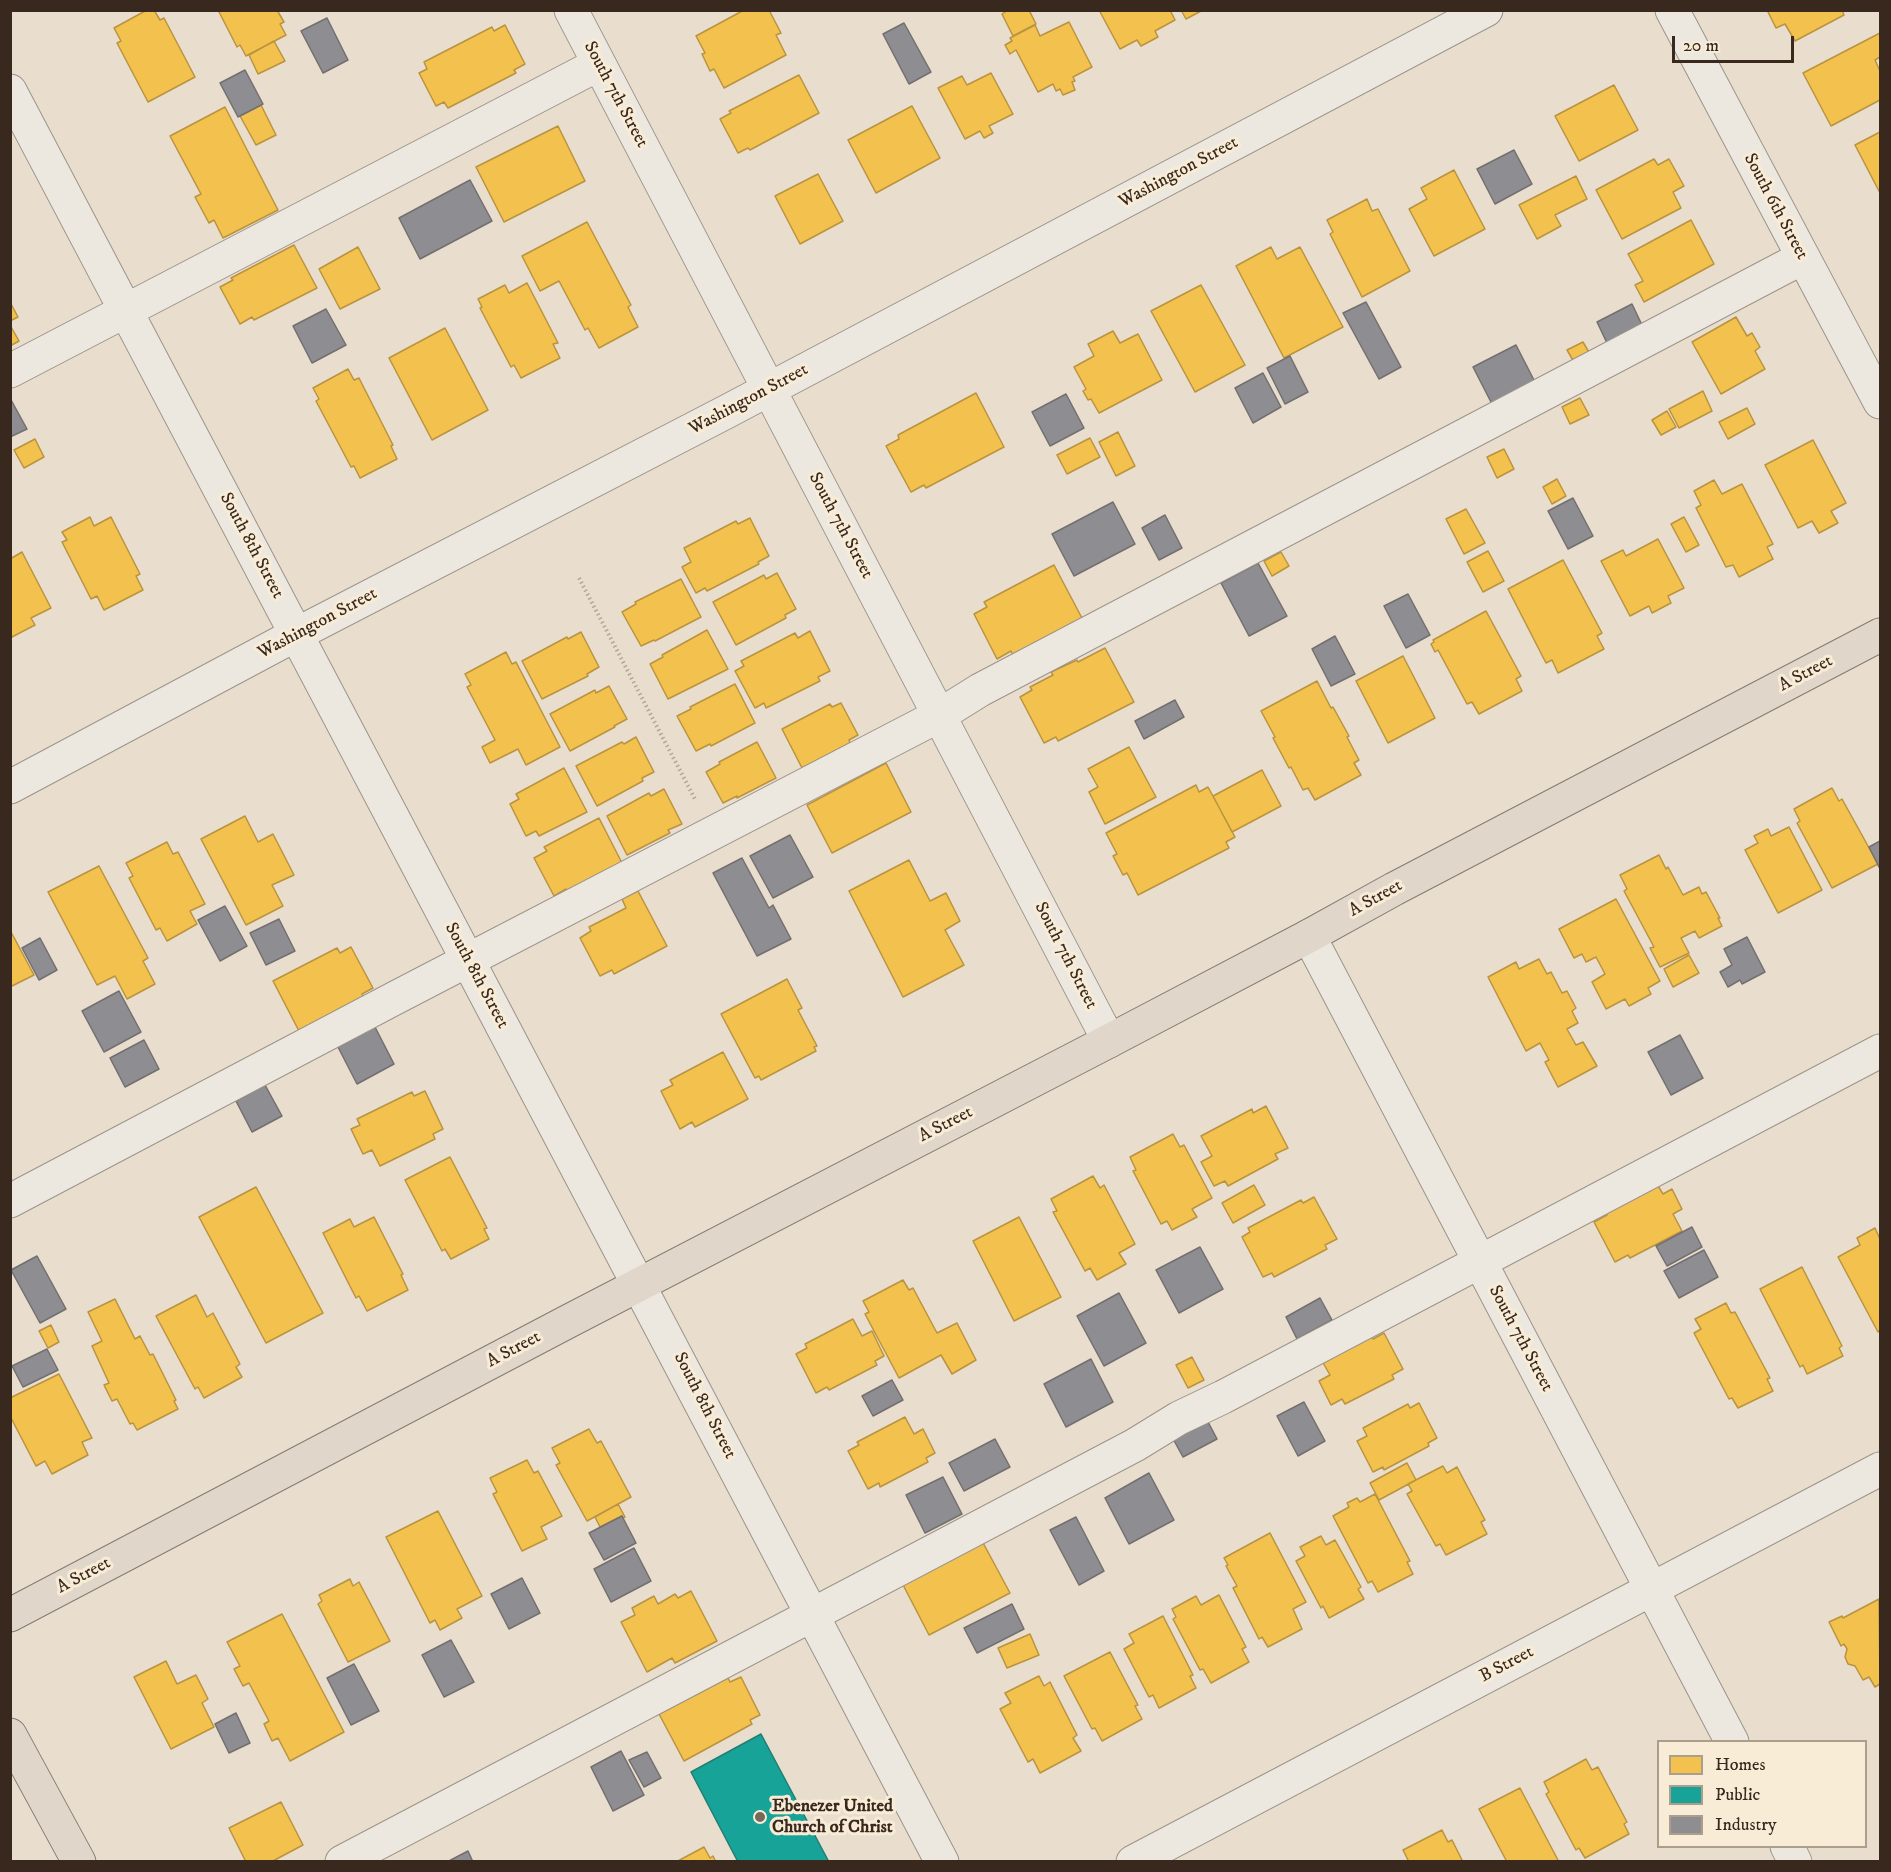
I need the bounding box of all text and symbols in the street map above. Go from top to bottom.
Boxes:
scale bar [1675,24,1796,62]
text: 20 m [1683,35,1719,57]
street label: South 7th Street [578,38,652,152]
street label: Washington Street [1116,133,1242,213]
street label: South 6th Street [1738,150,1812,264]
street label: Washington Street [686,360,812,440]
street label: South 7th Street [803,469,877,583]
street label: South 8th Street [214,489,288,603]
street label: Washington Street [255,584,381,664]
street label: A Street [1775,651,1837,697]
street label: A Street [1345,876,1407,922]
street label: South 7th Street [1029,899,1101,1013]
street label: South 8th Street [439,919,513,1033]
street label: A Street [915,1102,977,1148]
street label: South 7th Street [1483,1282,1557,1396]
street label: A Street [483,1327,545,1373]
street label: South 8th Street [668,1349,740,1463]
street label: A Street [53,1553,115,1599]
street label: B Street [1476,1642,1538,1688]
legend [1657,1740,1867,1848]
text: Homes [1715,1754,1766,1776]
text: Public [1715,1784,1760,1806]
place label: Ebenezer United Church of Christ [772,1796,893,1838]
marker: Ebenezer United Church of Christ [753,1810,767,1824]
text: Industry [1715,1814,1776,1836]

